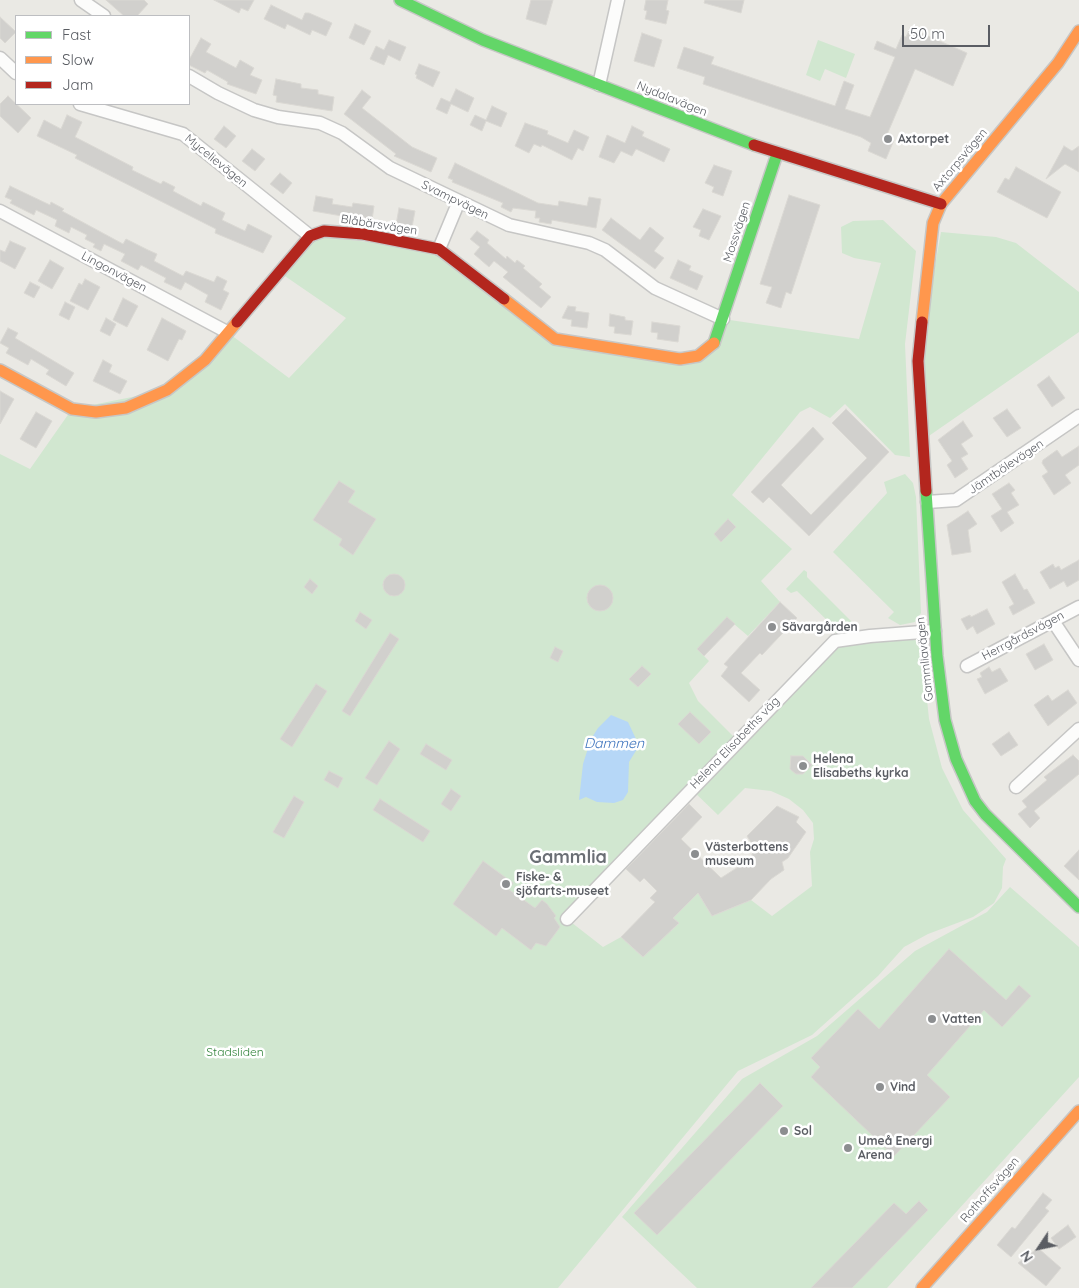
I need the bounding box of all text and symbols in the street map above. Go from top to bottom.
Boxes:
legend [15,15,190,105]
scale bar [904,15,992,47]
text: 50 m [910,24,945,43]
text: Fast [62,25,91,44]
text: Slow [62,50,94,69]
text: Jam [62,75,93,94]
street label: Nydalavägen [635,78,709,120]
street label: Axtorpsvägen [930,126,990,194]
street label: Mycelievägen [182,131,250,191]
place label: Axtorpet [898,132,949,146]
marker: Axtorpet [882,133,894,145]
street label: Svampvägen [419,178,491,222]
street label: Mossvägen [720,200,754,264]
street label: Blåbärsvägen [340,212,418,238]
street label: Lingonvägen [79,249,149,295]
street label: Jämtbölevägen [966,437,1046,497]
street label: Herrgårdsvägen [979,608,1067,664]
street label: Gammliavägen [913,616,937,702]
place label: Sävargården [782,620,858,634]
marker: Sävargården [766,621,778,633]
street label: Helena Elisabeths väg [687,694,783,792]
water label: Dammen [584,736,644,752]
place label: Helena Elisabeths kyrka [813,752,908,780]
marker: Helena Elisabeths kyrka [797,760,809,772]
place label: Västerbottens museum [705,840,788,868]
district label: Gammlia [529,847,607,869]
marker: Västerbottens museum [689,848,701,860]
place label: Fiske- & sjöfarts-museet [516,870,609,898]
marker: Fiske- & sjöfarts-museet [500,878,512,890]
place label: Vatten [942,1012,982,1026]
marker: Vatten [926,1013,938,1025]
park label: Stadsliden [206,1045,264,1059]
place label: Vind [890,1080,916,1094]
marker: Vind [874,1081,886,1093]
place label: Sol [794,1124,812,1138]
marker: Sol [778,1125,790,1137]
place label: Umeå Energi Arena [858,1134,932,1162]
marker: Umeå Energi Arena [842,1142,854,1154]
street label: Rothoffsvägen [958,1154,1022,1226]
north arrow [1014,1223,1064,1273]
text: N [1016,1247,1037,1266]

